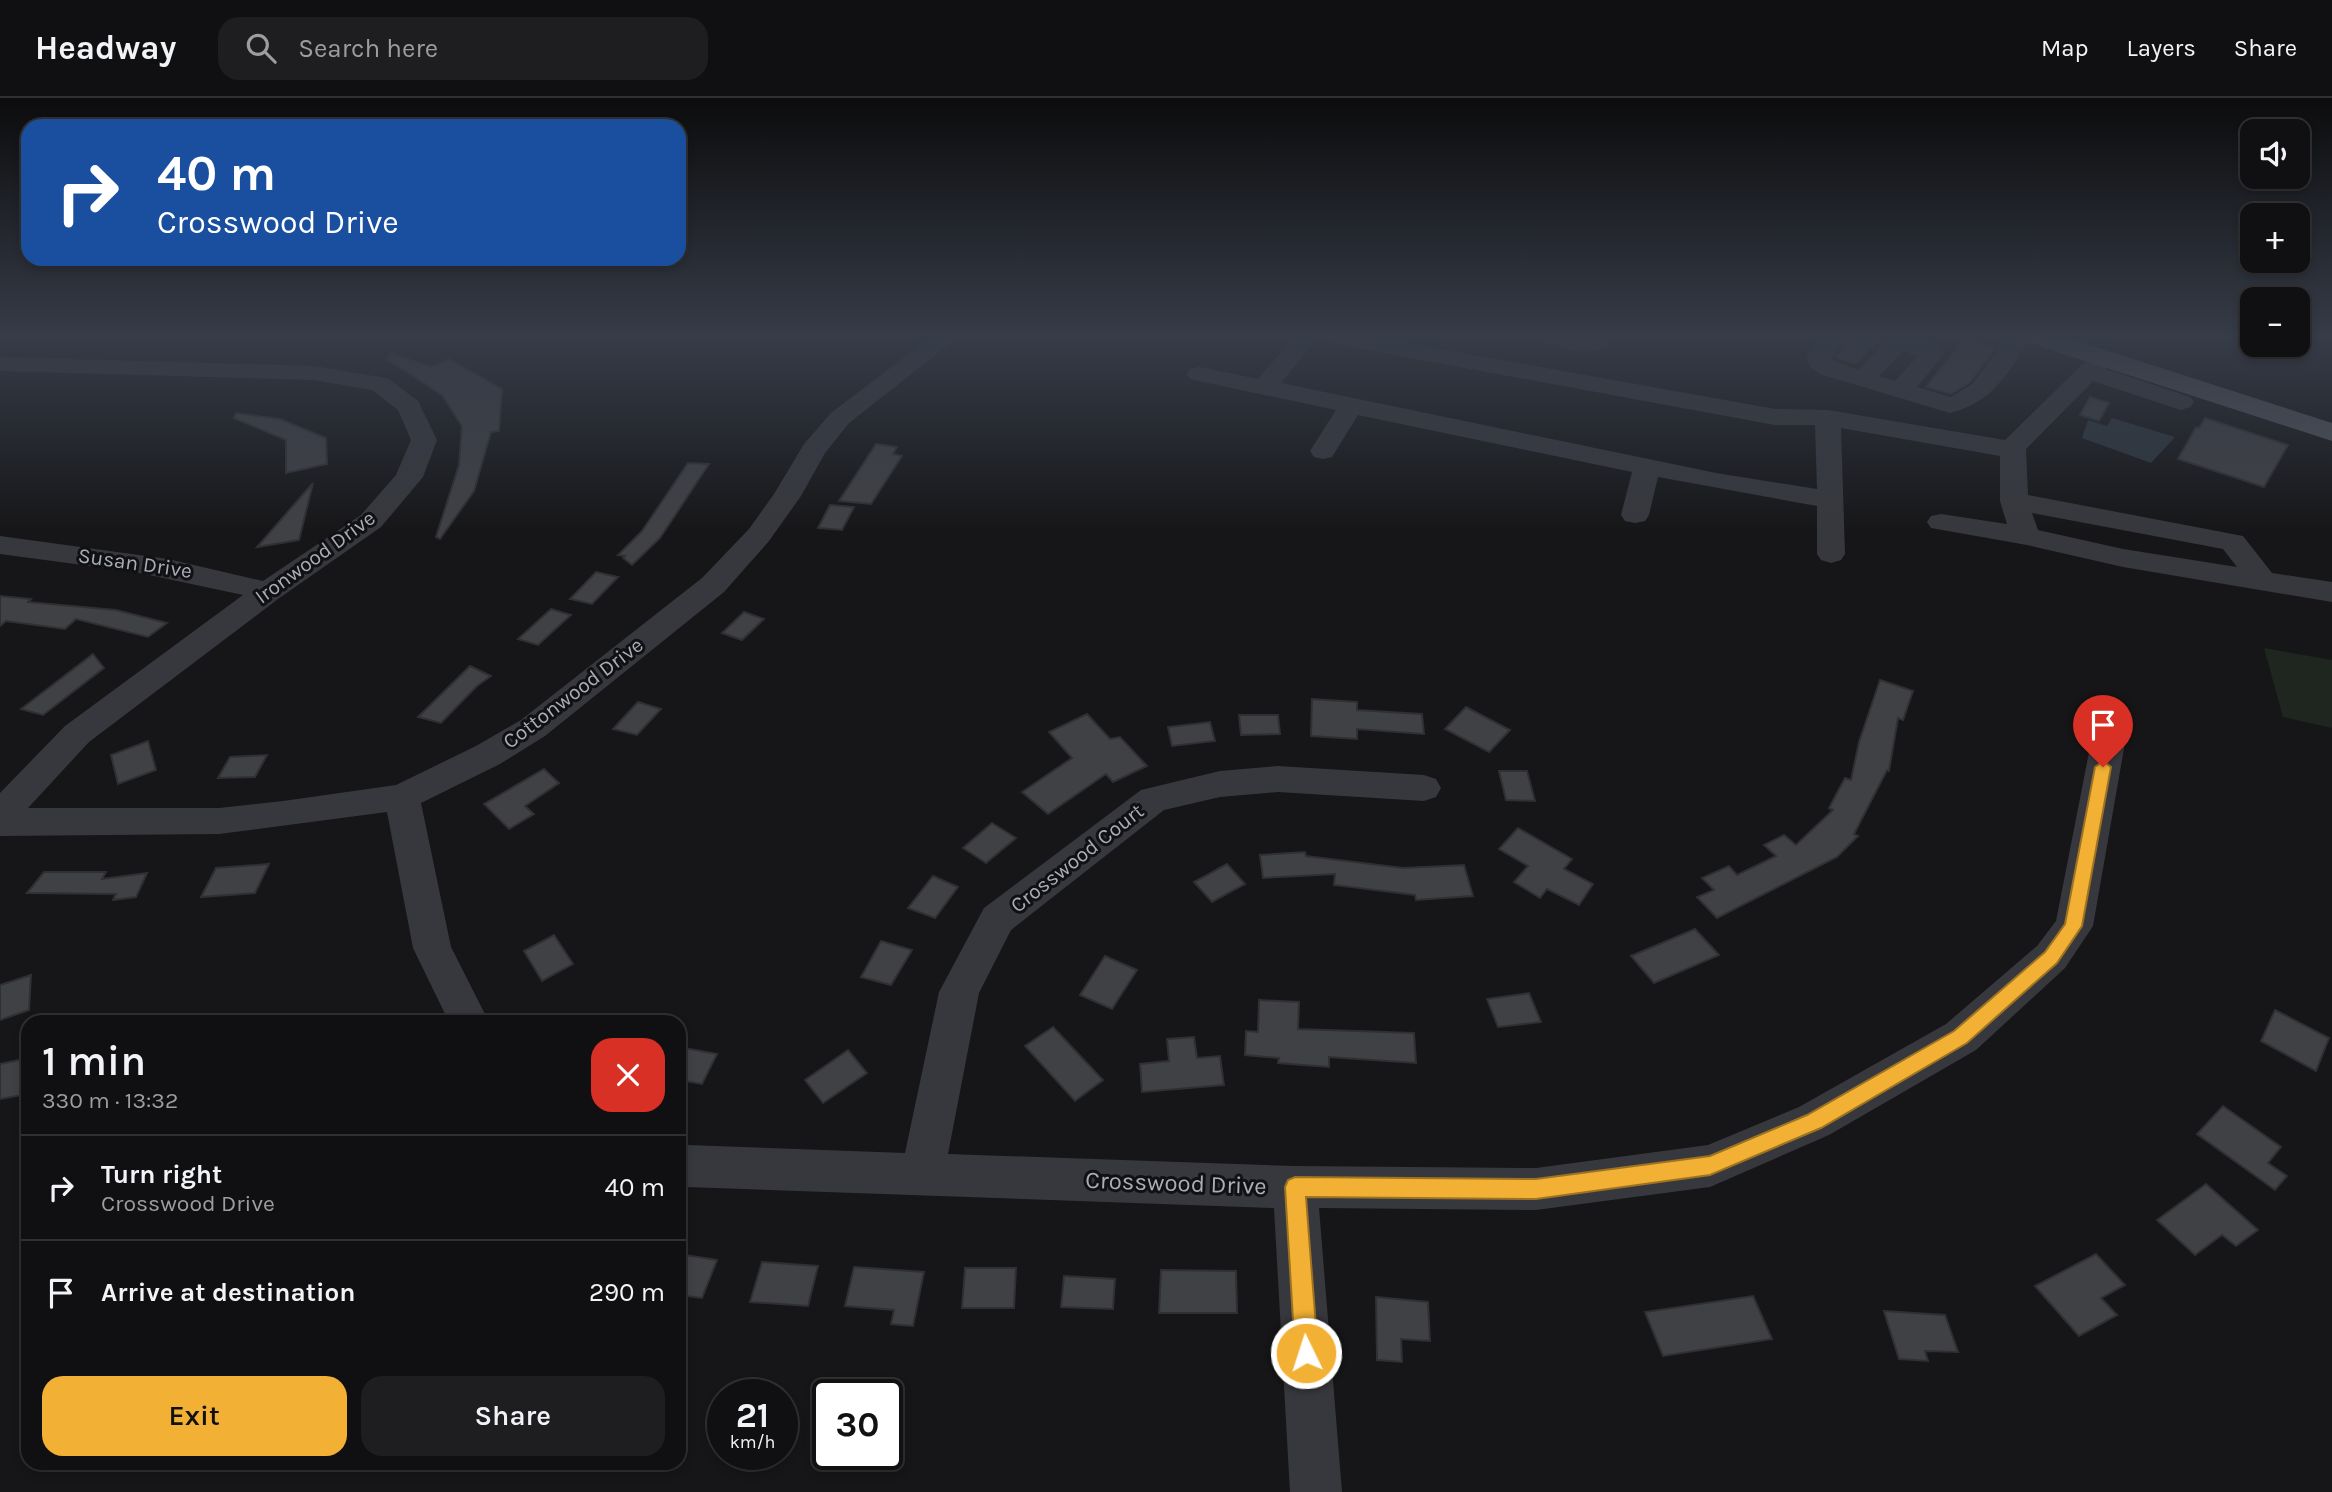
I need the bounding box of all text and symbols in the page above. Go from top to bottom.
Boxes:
search box [218,17,708,80]
text: Headway [35,29,176,67]
icon: search [242,29,280,67]
text: Search here [298,33,438,64]
text: Map [2041,34,2089,62]
text: Layers [2127,34,2196,62]
text: Share [2234,34,2297,62]
map controls [2240,119,2310,357]
button: sound [2240,119,2310,189]
text: 40 m [157,145,276,202]
icon: right [42,147,133,238]
button: + [2240,203,2310,273]
text: Crosswood Drive [157,204,399,241]
button: − [2240,287,2310,357]
street label: Ironwood Drive [250,505,380,609]
street label: Susan Drive [77,543,193,583]
street label: Cottonwood Drive [498,633,648,753]
pin [2073,695,2133,767]
icon: arrive [2084,706,2122,744]
street label: Crosswood Court [1006,799,1148,917]
text: 1 min [42,1036,146,1086]
button: close [591,1038,665,1112]
text: 330 m · 13:32 [42,1087,178,1114]
text: Turn right [101,1159,222,1190]
street label: Crosswood Drive [1085,1166,1267,1200]
icon: right [42,1169,80,1207]
text: 40 m [605,1172,665,1203]
text: Crosswood Drive [101,1190,275,1217]
icon: arrive [42,1274,80,1312]
text: Arrive at destination [101,1277,355,1308]
text: 290 m [589,1277,665,1308]
position arrow [1269,1316,1343,1390]
button: Exit [42,1376,347,1456]
button: Share [361,1376,665,1456]
speed limit sign: 30 [812,1379,903,1470]
text: 21 [736,1395,769,1436]
text: km/h [730,1431,775,1453]

